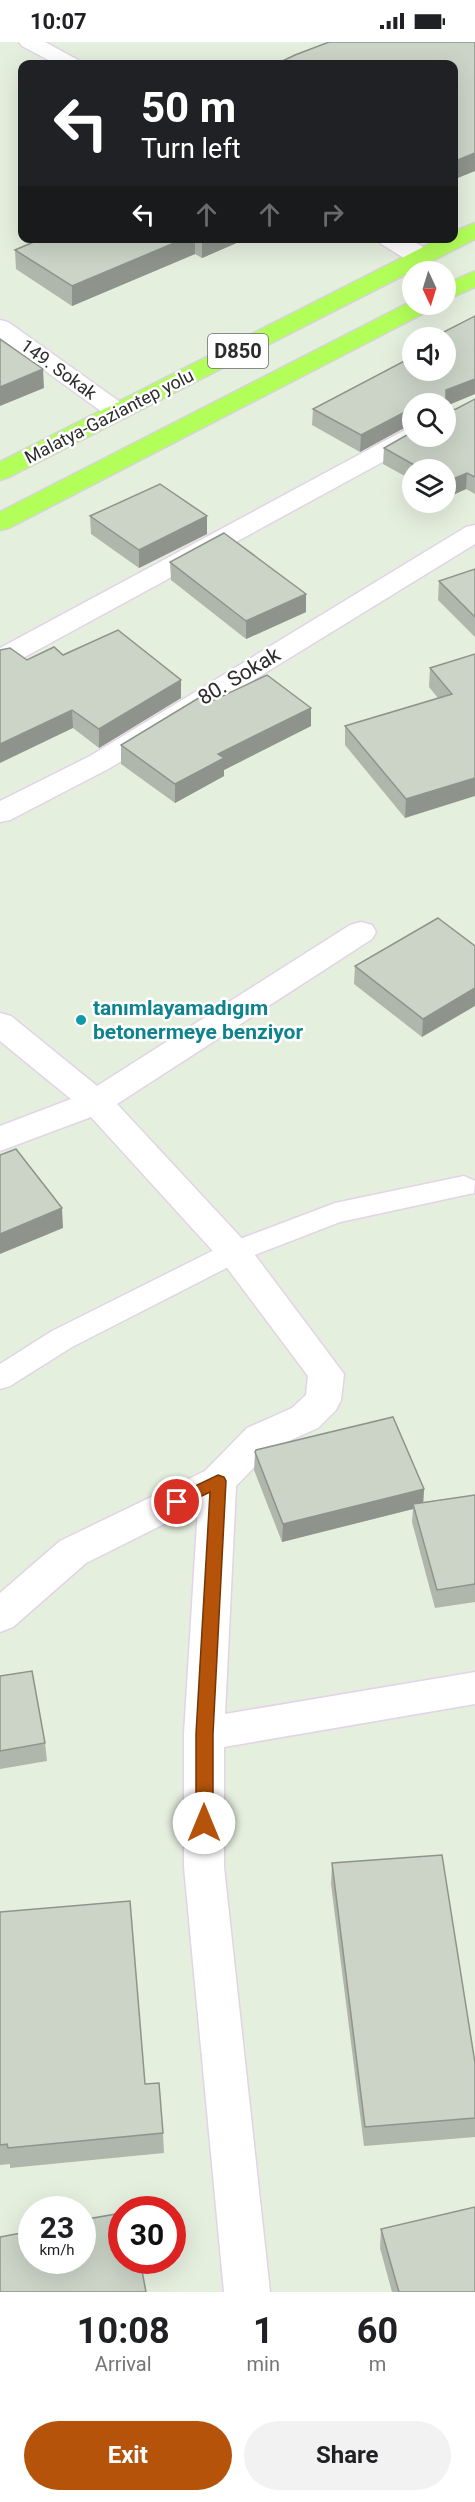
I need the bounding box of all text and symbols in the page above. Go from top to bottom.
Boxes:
text: 10:07 [30,9,87,34]
text: 50 m [141,83,236,132]
icon: left [42,84,120,162]
text: Turn left [141,133,241,165]
icon: left [127,198,160,231]
icon: ahead [190,198,223,231]
icon: ahead [253,198,286,231]
icon: right [316,198,349,231]
north arrow [402,261,456,315]
map controls [402,261,456,513]
button: sound [402,327,456,381]
street label: 149. Sokak [17,334,102,404]
road number: D850 [208,334,268,368]
street label: Malatya-Gaziantep yolu [21,364,197,468]
button: search [402,393,456,447]
button: layers [402,459,456,513]
street label: 80. Sokak [194,642,285,710]
place label: tanımlayamadıgım betonermeye benziyor [93,996,303,1044]
marker: tanımlayamadıgım betonermeye benziyor [74,1013,88,1027]
pin [151,1476,202,1527]
icon: arrive [160,1485,193,1518]
position arrow [172,1791,236,1855]
speed limit sign: 30 [108,2196,186,2274]
text: 23 [40,2210,74,2245]
text: km/h [39,2241,75,2259]
text: 10:08 [77,2310,170,2352]
text: 1 [253,2310,274,2352]
text: 60 [357,2310,398,2352]
text: Arrival [95,2352,152,2376]
text: min [246,2352,280,2376]
text: m [369,2352,386,2376]
button: Exit [24,2421,232,2490]
button: Share [244,2421,451,2490]

